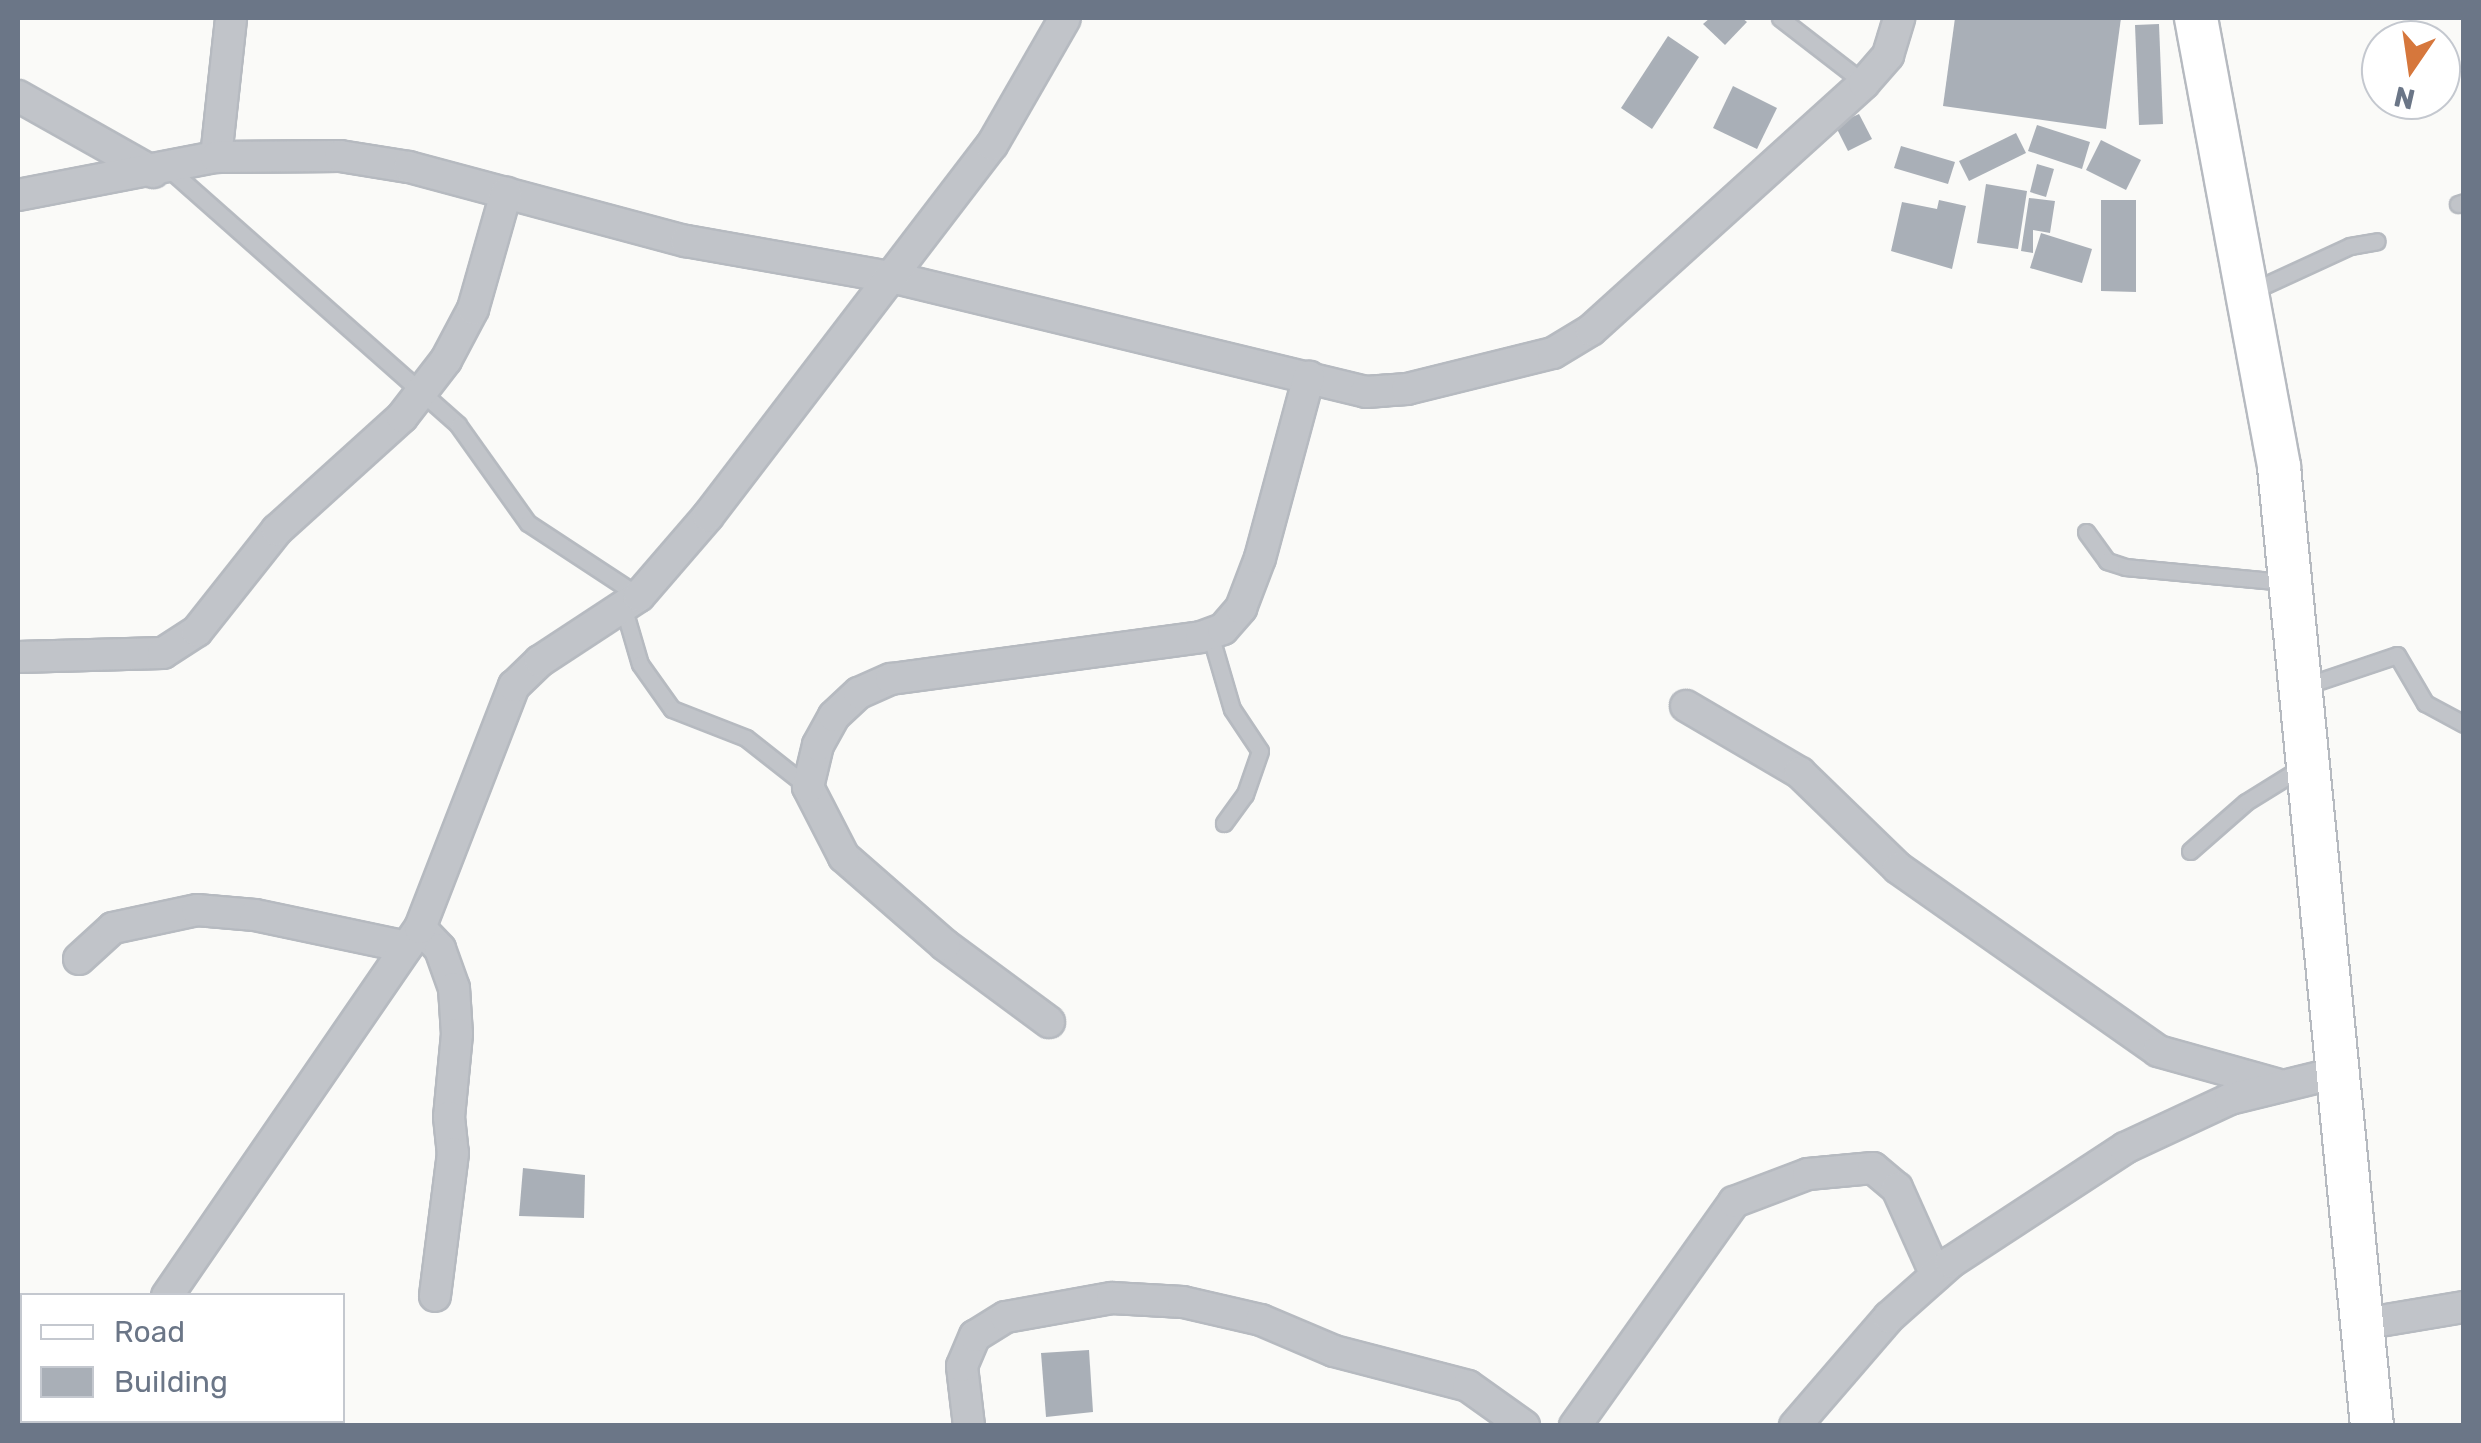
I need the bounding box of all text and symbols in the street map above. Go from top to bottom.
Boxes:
north arrow [2361,20,2461,120]
text: N [2391,79,2418,116]
legend [20,1293,345,1423]
text: Road [114,1314,185,1350]
text: Building [114,1364,228,1400]

